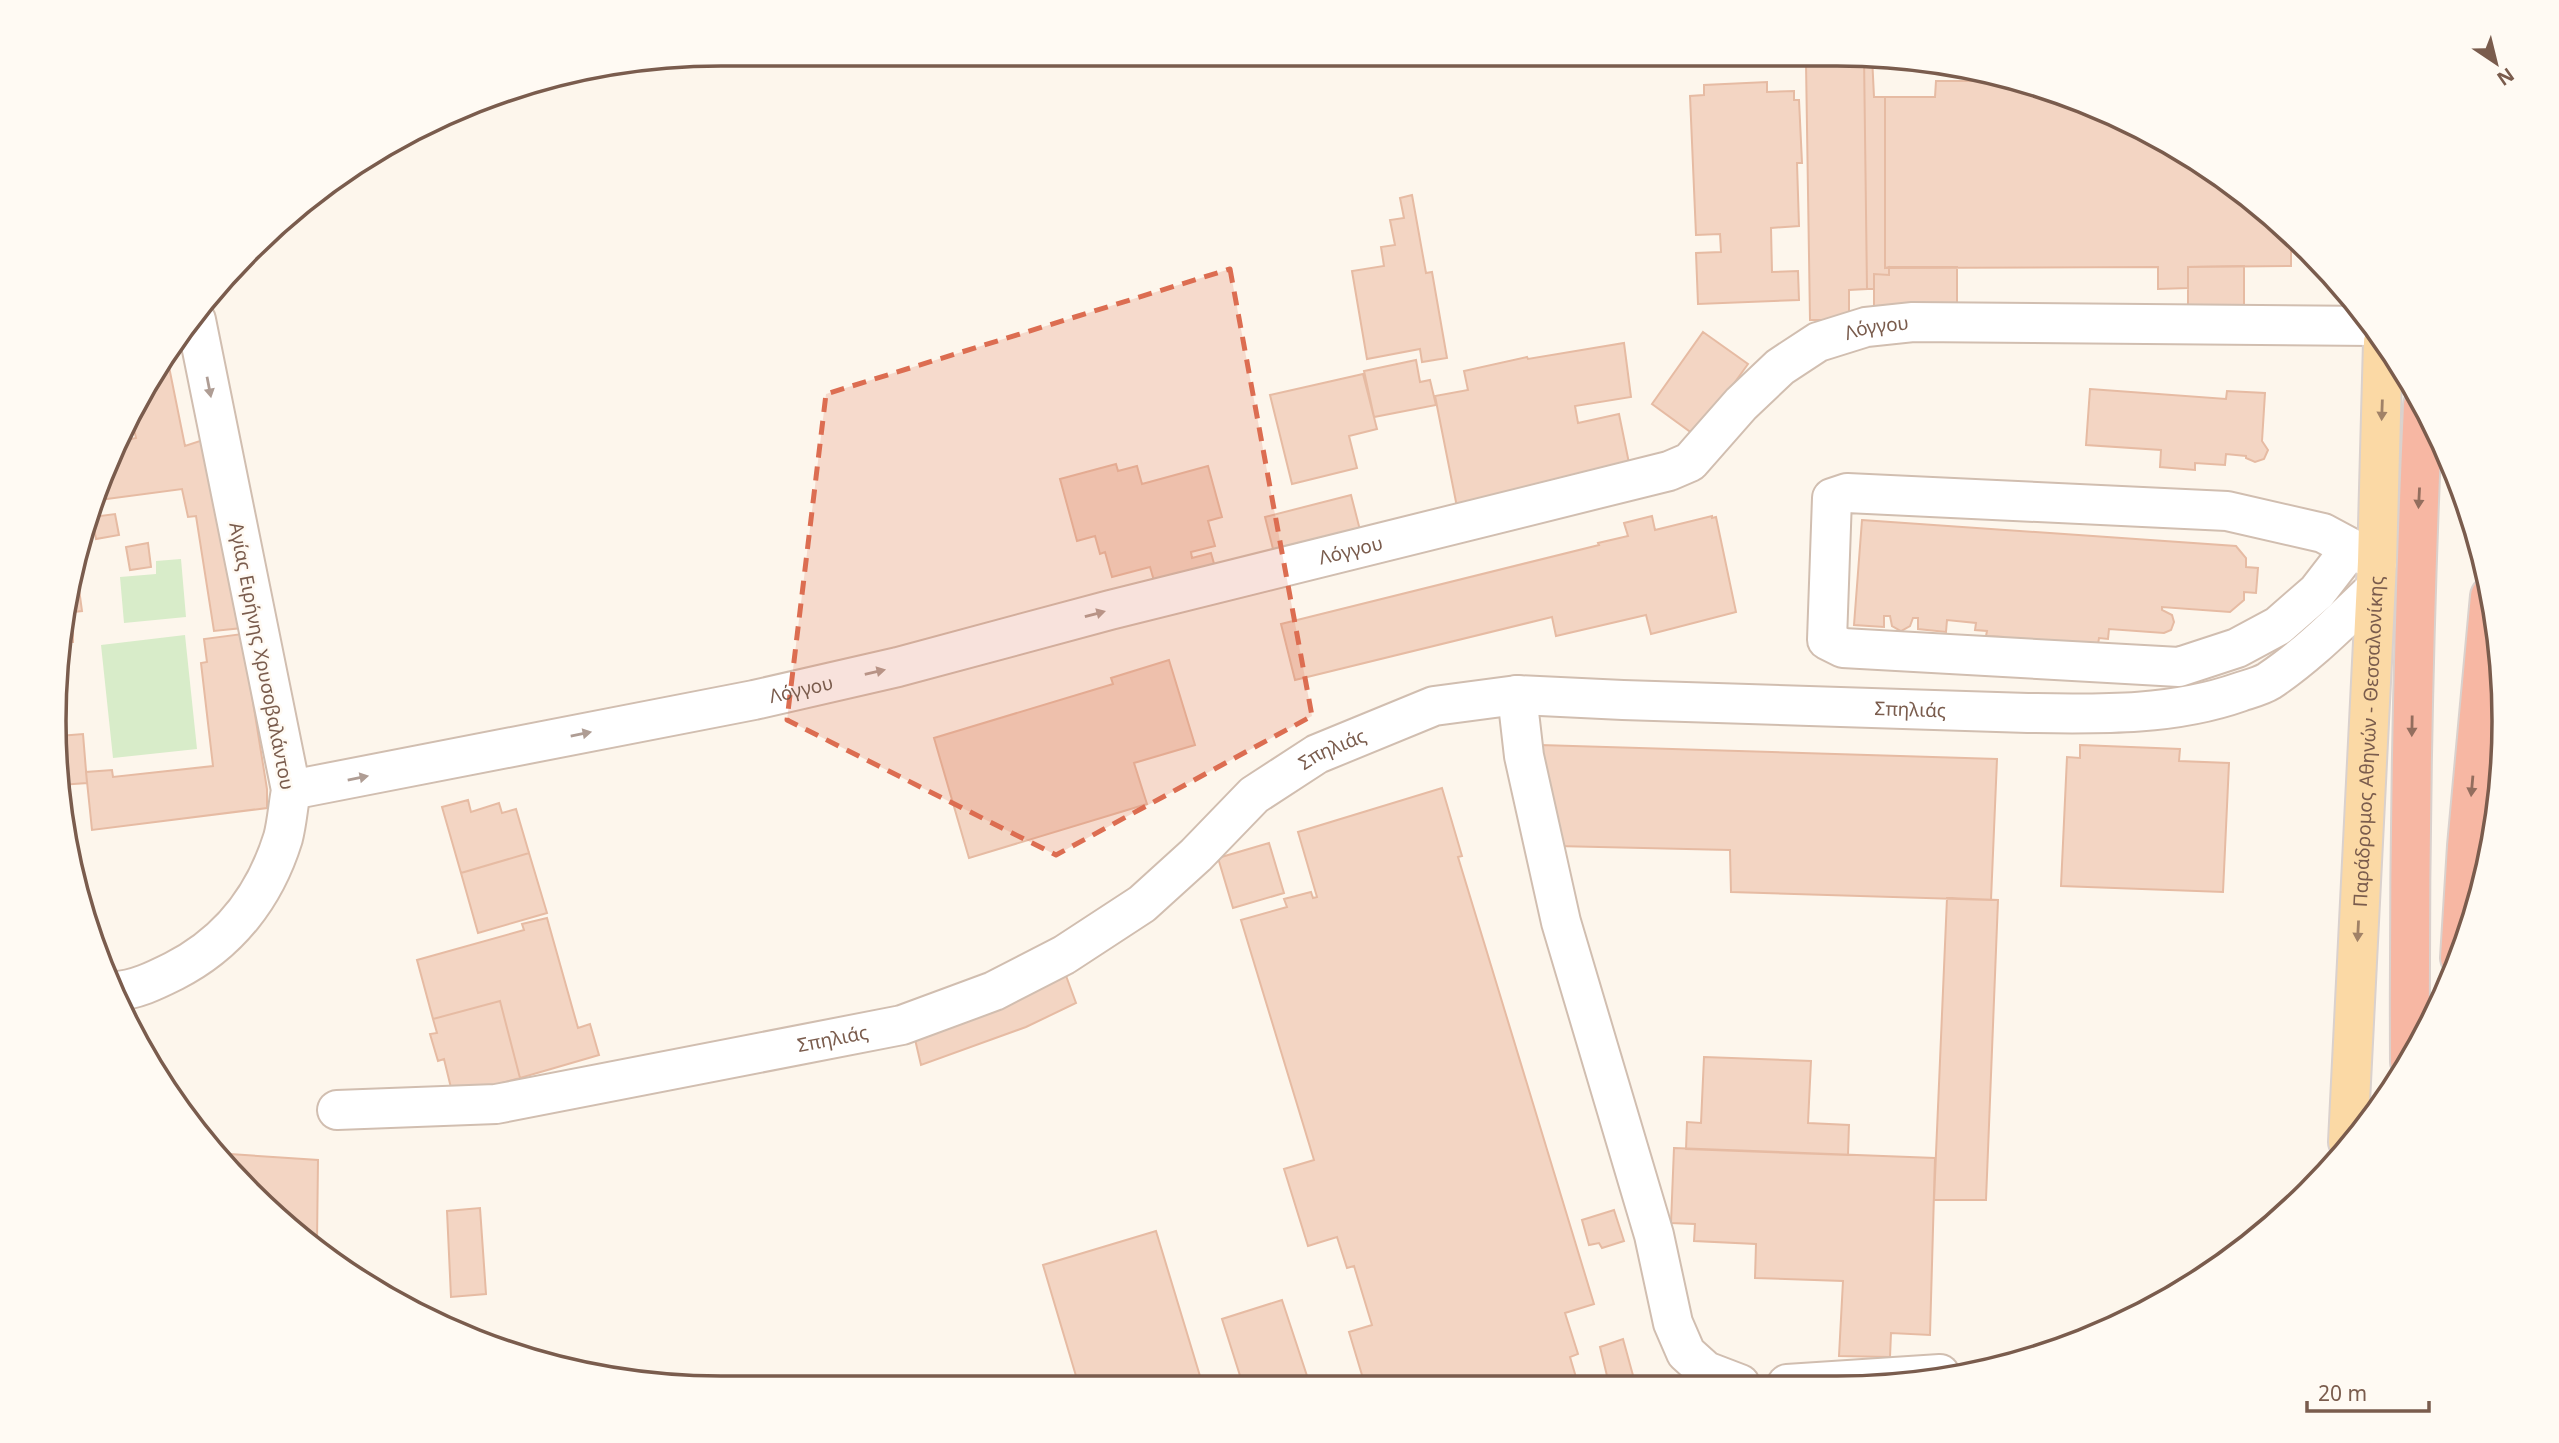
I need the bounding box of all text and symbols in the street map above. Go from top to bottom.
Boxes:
north arrow [2461,28,2531,98]
text: N [2492,62,2520,92]
street label: Λόγγου [1841,310,1910,346]
one-way arrow [204,376,215,398]
one-way arrow [2376,399,2387,421]
one-way arrow [2413,487,2424,509]
street label: Αγίας Ειρήνης Χρυσοβαλάντου [223,520,301,792]
street label: Λόγγου [1316,530,1385,571]
street label: Παράδρομος Αθηνών - Θεσσαλονίκης [2347,575,2389,908]
one-way arrow [1084,608,1106,619]
one-way arrow [864,666,886,677]
street label: Λόγγου [767,669,836,709]
street label: Σπηλιάς [1874,695,1946,723]
one-way arrow [2407,715,2418,737]
street label: Σπηλιάς [1293,722,1370,776]
one-way arrow [570,729,592,740]
one-way arrow [347,772,369,783]
one-way arrow [2466,775,2477,797]
one-way arrow [2353,920,2364,942]
street label: Σπηλιάς [795,1019,870,1058]
scale bar [2307,1370,2430,1414]
text: 20 m [2318,1379,2367,1407]

